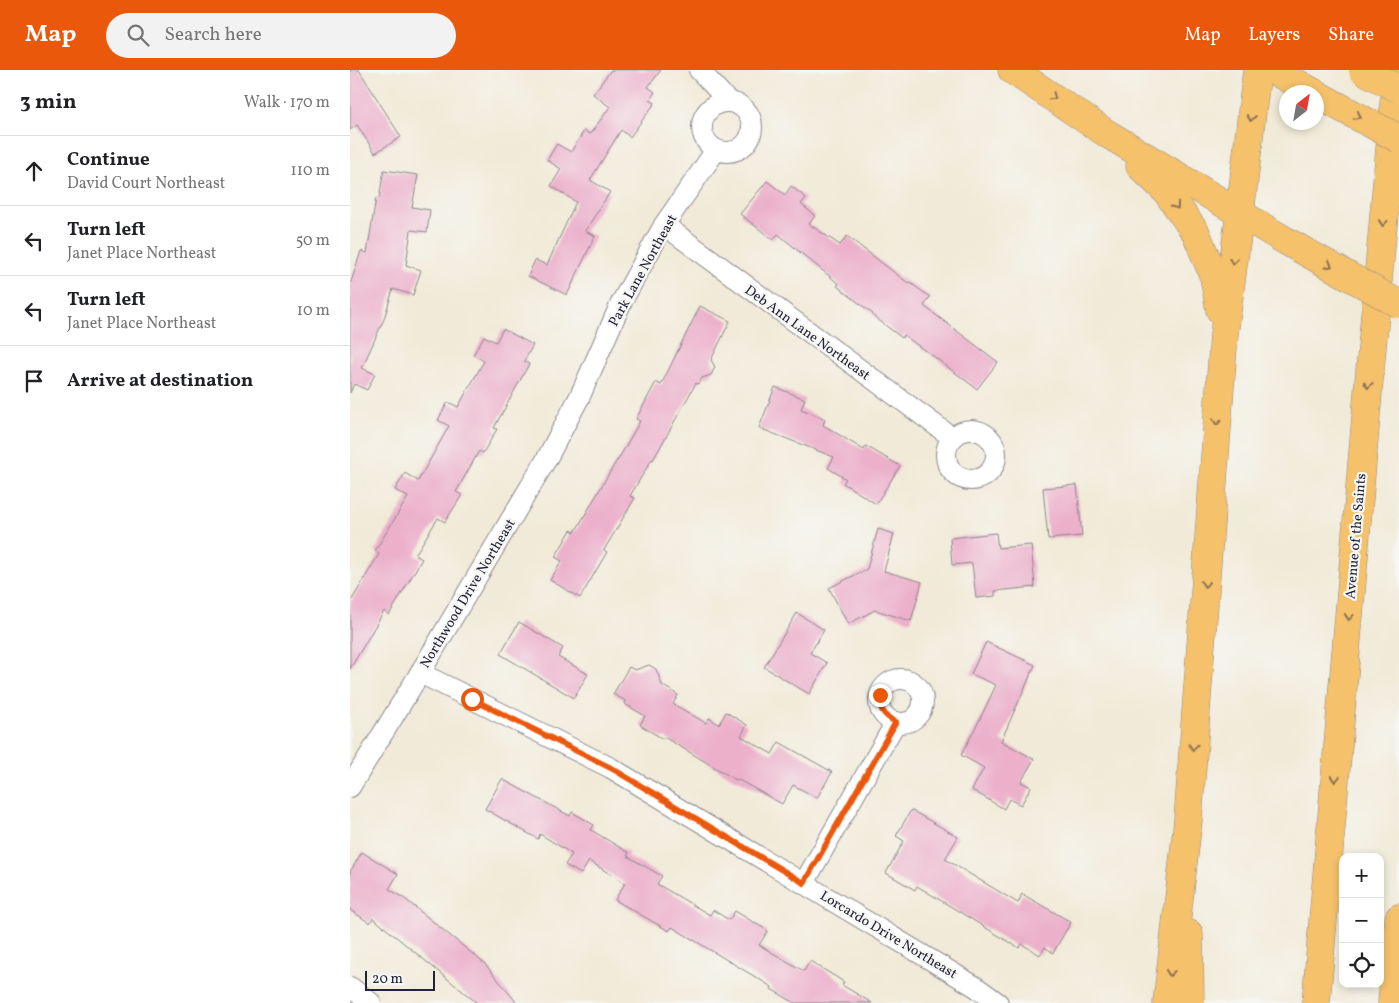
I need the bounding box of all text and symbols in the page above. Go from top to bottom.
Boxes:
search box [106,13,456,58]
text: Map [25,18,76,52]
icon: search [124,21,152,49]
text: Search here [164,22,262,48]
text: Map [1184,23,1220,48]
text: Layers [1248,23,1300,48]
text: Share [1328,23,1374,48]
north arrow [1279,85,1324,130]
text: 3 min [20,88,76,117]
one-way arrow [1047,91,1057,100]
text: Walk · 170 m [244,92,330,114]
one-way arrow [1352,110,1361,120]
one-way arrow [1246,115,1257,123]
text: Continue [67,147,150,173]
icon: ahead [20,157,48,185]
text: 110 m [291,160,330,182]
text: David Court Northeast [67,173,225,195]
one-way arrow [1171,200,1179,209]
street label: Park Lane Northeast [605,211,682,330]
text: Turn left [67,217,146,243]
one-way arrow [1378,219,1389,227]
icon: left [20,227,48,255]
text: 50 m [296,230,330,252]
text: Janet Place Northeast [67,243,216,265]
one-way arrow [1229,256,1239,265]
one-way arrow [1323,259,1332,269]
street label: Deb Ann Lane Northeast [741,281,874,385]
text: Turn left [67,287,146,313]
icon: left [20,297,48,325]
text: 10 m [297,300,330,322]
text: Janet Place Northeast [67,313,216,335]
icon: arrive [20,367,48,395]
text: Arrive at destination [67,368,253,394]
one-way arrow [1363,381,1374,389]
one-way arrow [1211,419,1222,427]
street label: Avenue of the Saints [1342,473,1371,600]
street label: Northwood Drive Northeast [416,515,521,672]
one-way arrow [1200,581,1211,589]
one-way arrow [1343,613,1354,621]
route end [869,684,892,707]
route start [461,688,484,711]
one-way arrow [1188,743,1199,751]
one-way arrow [1330,775,1341,783]
map controls [1339,853,1384,988]
button: + [1339,853,1384,898]
street label: Lorcardo Drive Northeast [816,887,960,984]
button: − [1339,898,1384,943]
button: locate [1339,943,1384,988]
scale bar [365,968,435,991]
one-way arrow [1165,969,1176,977]
text: 20 m [372,970,403,989]

